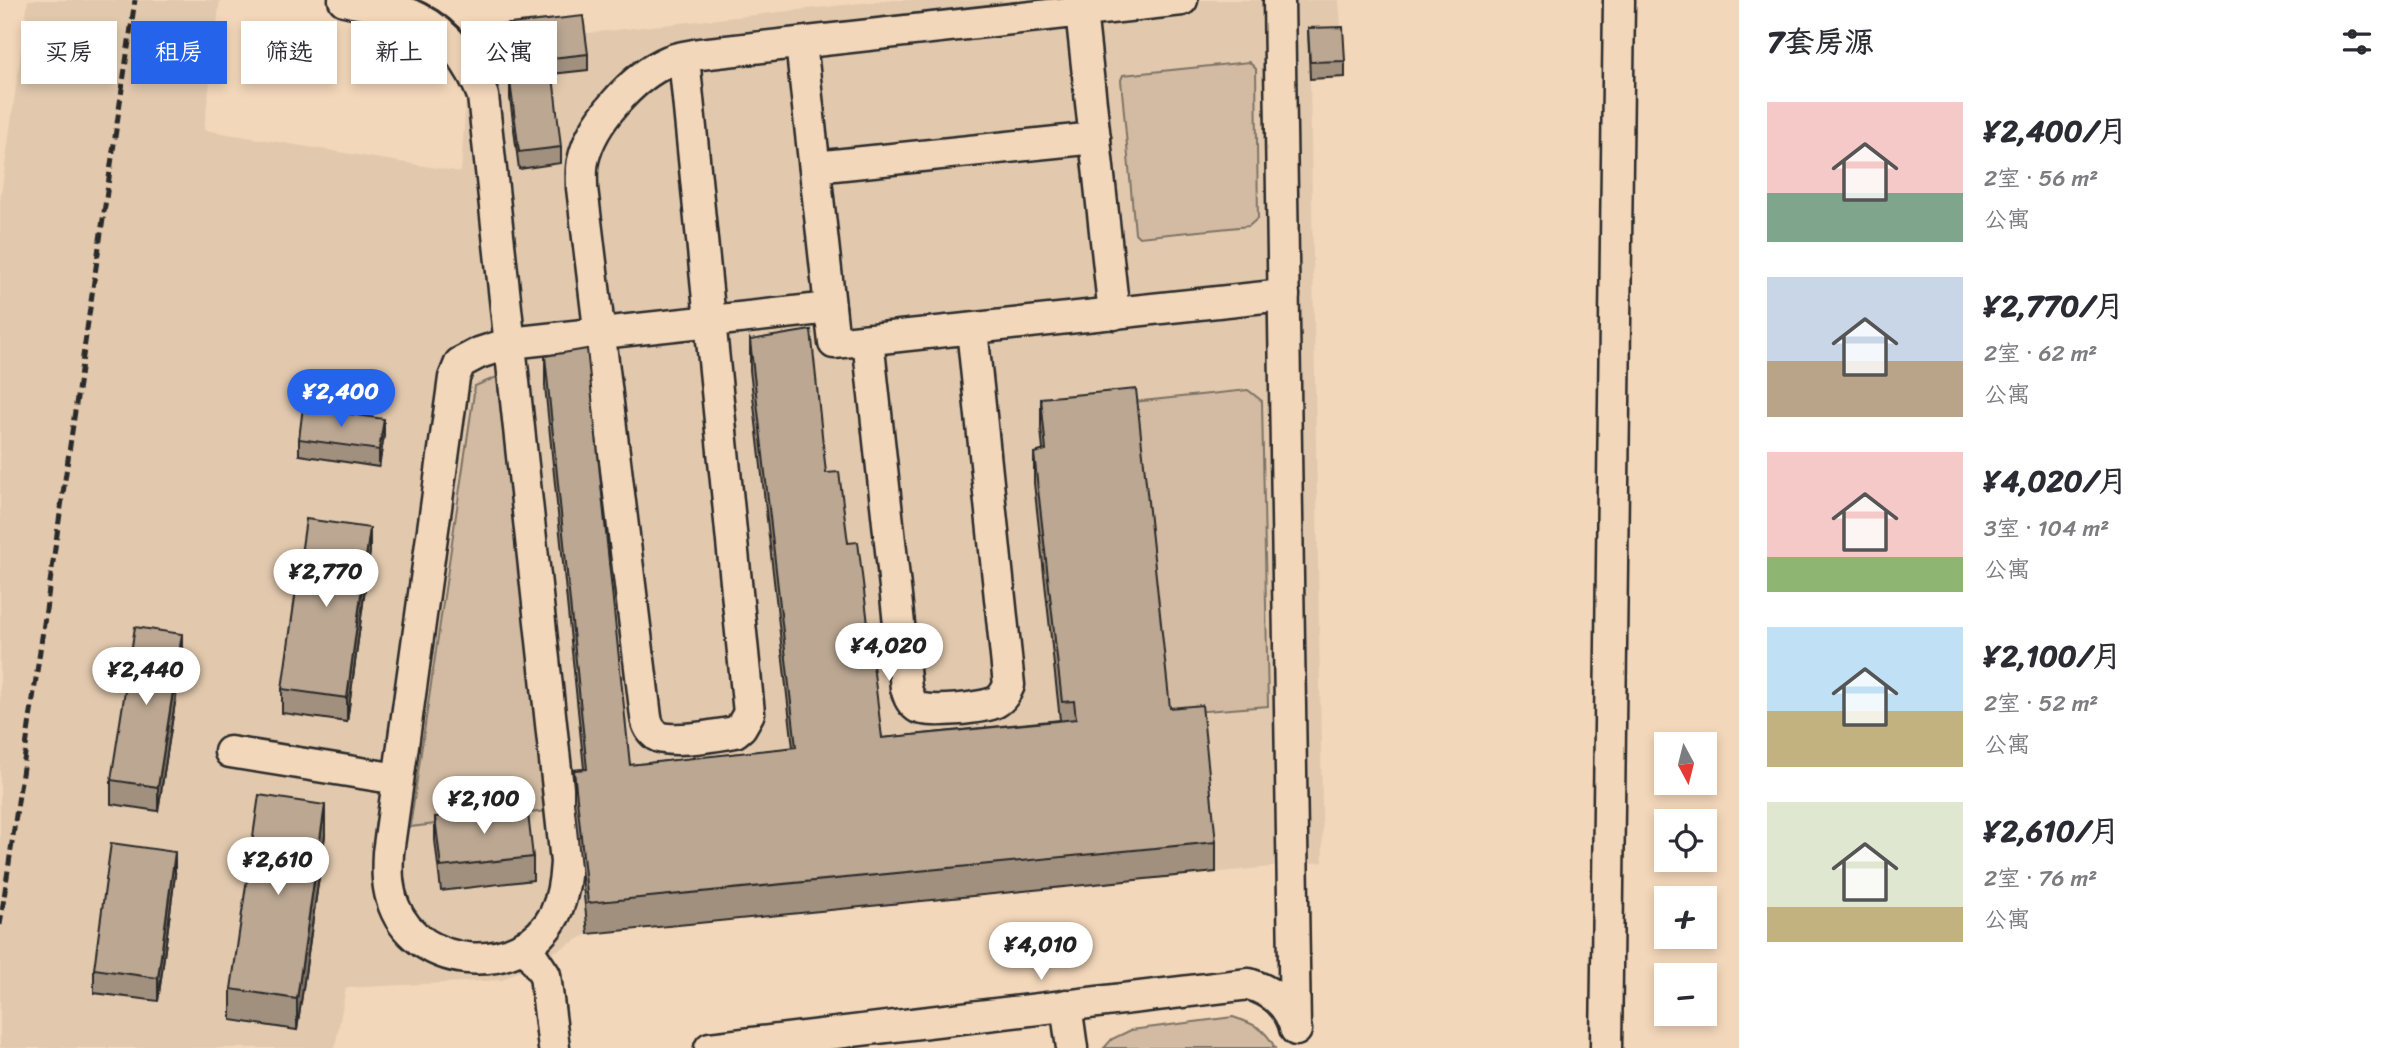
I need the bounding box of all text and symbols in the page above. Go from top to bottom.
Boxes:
text: 7套房源 [1767,15,1874,69]
chip: 买房 [21,21,117,84]
chip: 租房 [131,21,227,84]
chip: 筛选 [241,21,337,84]
chip: 新上 [351,21,447,84]
chip: 公寓 [461,21,557,84]
icon: filters [2338,23,2376,61]
text: ¥2,400/月 [1984,104,2128,158]
icon: home [1823,130,1907,214]
text: 2室 · 56 m² [1984,158,2098,199]
text: 公寓 [1984,199,2030,240]
text: ¥2,770/月 [1984,279,2124,333]
icon: home [1823,305,1907,389]
text: 2室 · 62 m² [1984,333,2097,374]
pin: ¥2,400 [284,370,398,429]
text: ¥2,400 [303,371,379,412]
text: 公寓 [1984,374,2030,415]
text: ¥4,020/月 [1984,454,2128,508]
icon: home [1823,480,1907,564]
text: 3室 · 104 m² [1984,508,2109,549]
text: 公寓 [1984,549,2030,590]
pin: ¥2,770 [269,550,383,609]
text: ¥2,770 [289,551,363,592]
pin: ¥4,020 [832,624,946,683]
text: ¥4,020 [851,625,927,666]
text: ¥2,100/月 [1984,629,2122,683]
pin: ¥2,440 [89,648,203,707]
text: ¥2,440 [108,649,184,690]
icon: home [1823,655,1907,739]
text: 2室 · 52 m² [1984,683,2098,724]
text: 公寓 [1984,724,2030,765]
north arrow [1654,732,1717,794]
map controls [1654,732,1717,1026]
pin: ¥2,100 [427,776,541,836]
text: ¥2,100 [448,778,520,819]
text: ¥2,610/月 [1984,804,2120,858]
button: locate [1654,809,1717,872]
icon: home [1823,830,1907,914]
pin: ¥2,610 [221,838,335,897]
text: ¥2,610 [243,839,313,880]
text: 2室 · 76 m² [1984,858,2097,899]
button: + [1654,886,1717,949]
text: 公寓 [1984,899,2030,940]
pin: ¥4,010 [984,922,1098,982]
text: ¥4,010 [1005,924,1077,965]
button: − [1654,963,1717,1026]

